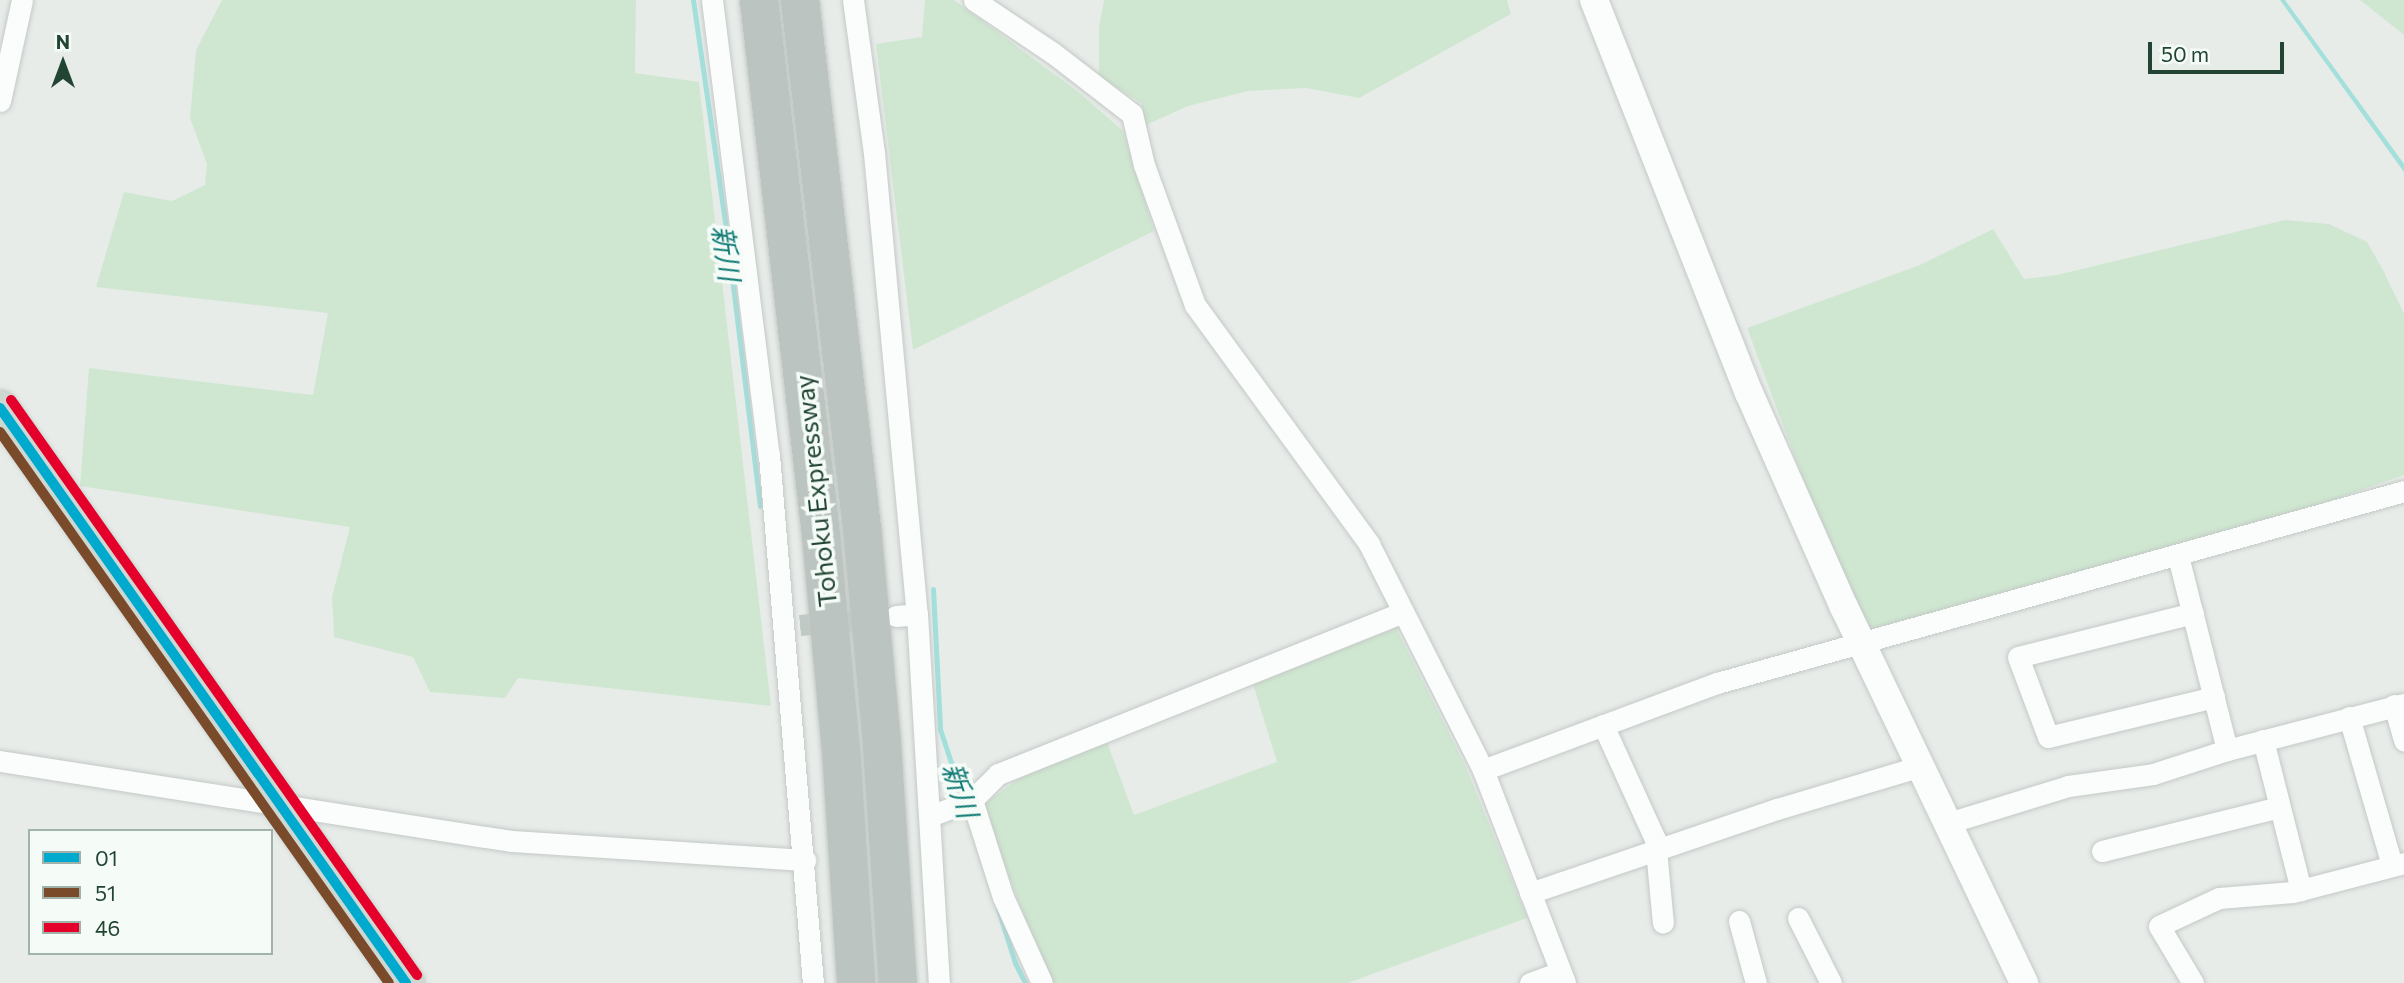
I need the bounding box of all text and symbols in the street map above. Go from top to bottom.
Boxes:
north arrow [28,28,98,98]
scale bar [2152,28,2288,72]
text: N [56,30,70,53]
text: 50 m [2161,41,2209,66]
water label: 新川 [706,223,748,283]
street label: Tohoku Expressway [787,373,843,609]
water label: 新川 [936,758,986,822]
legend [28,829,273,955]
text: 01 [95,845,118,870]
text: 51 [95,880,116,905]
text: 46 [95,915,120,940]

